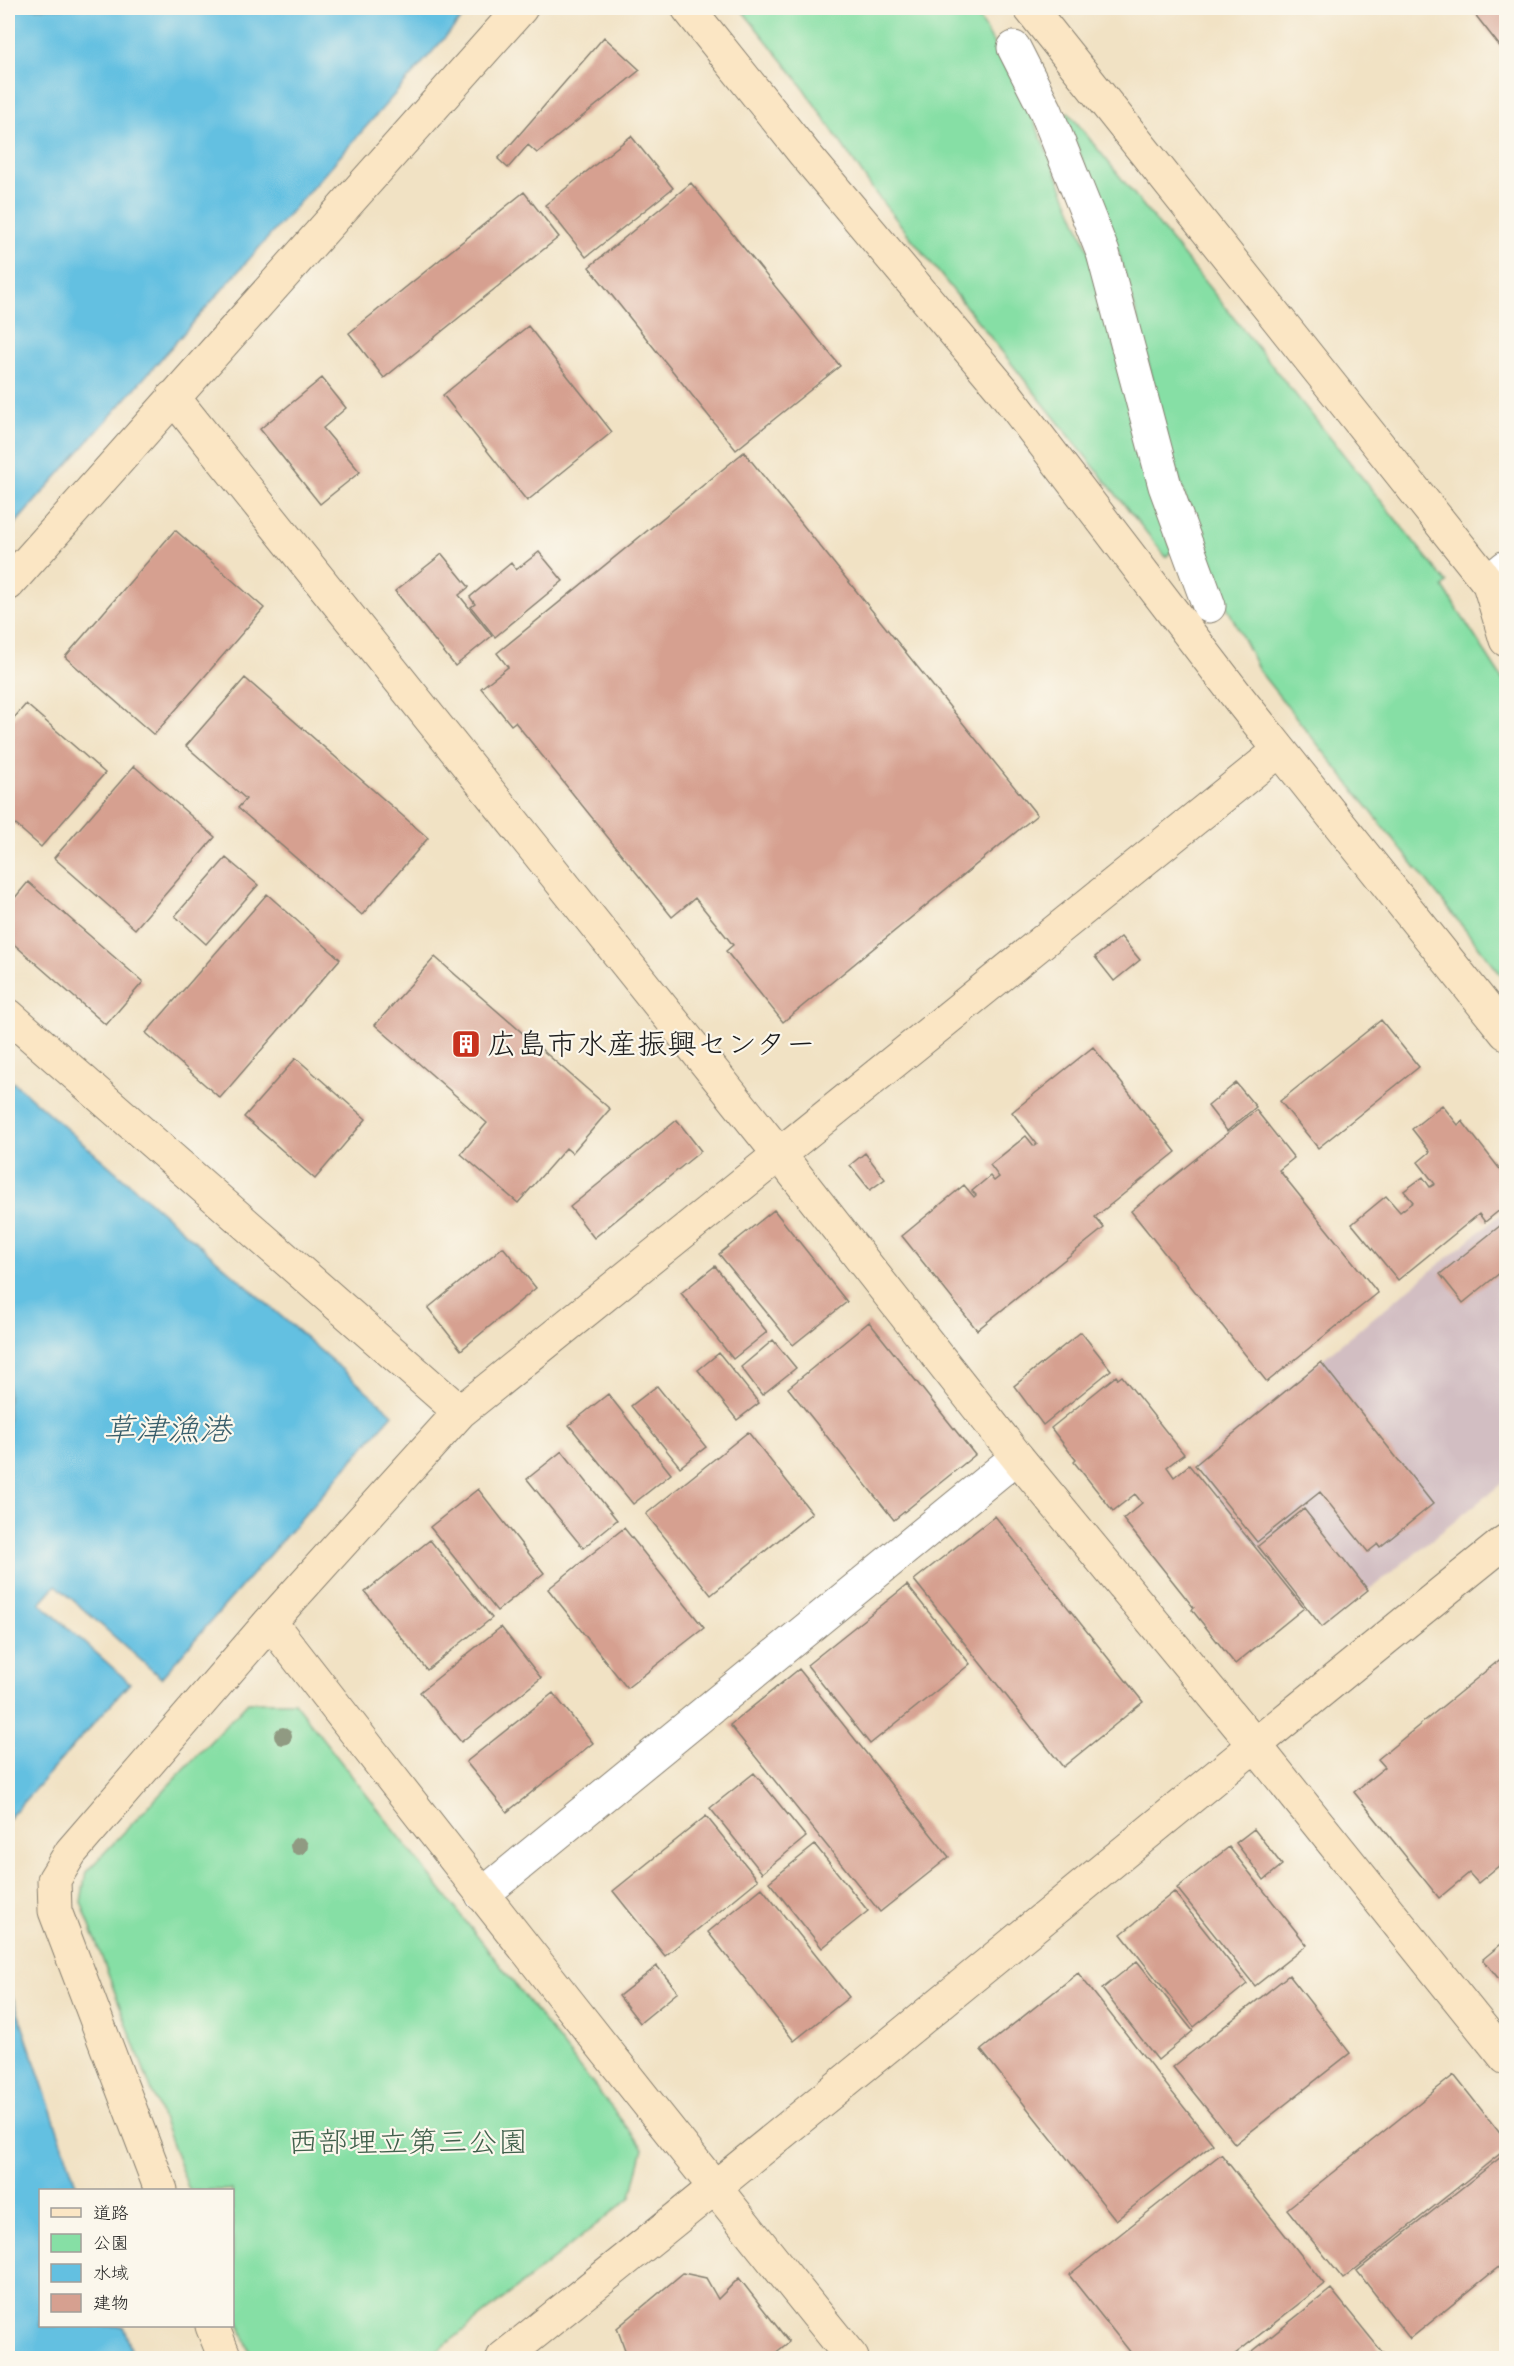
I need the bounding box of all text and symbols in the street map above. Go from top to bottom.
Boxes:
place label: 広島市水産振興センター [487,1025,816,1063]
building icon: 広島市水産振興センター [450,1028,482,1060]
water label: 草津漁港 [103,1409,234,1450]
park label: 西部埋立第三公園 [288,2123,528,2161]
legend [39,2189,234,2327]
text: 道路 [93,2202,129,2224]
text: 公園 [93,2232,129,2254]
text: 水域 [93,2262,129,2284]
text: 建物 [93,2292,129,2314]

